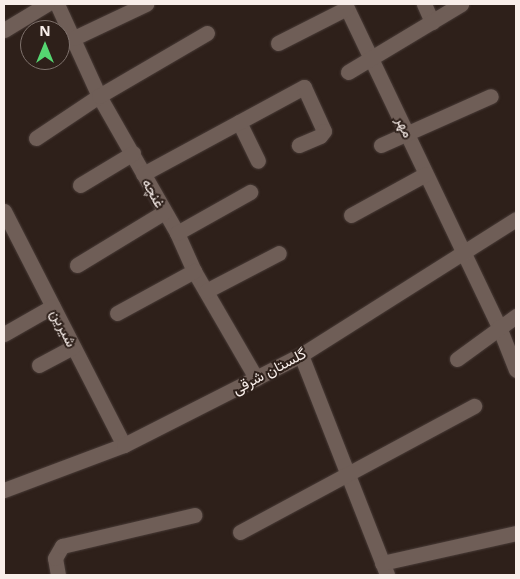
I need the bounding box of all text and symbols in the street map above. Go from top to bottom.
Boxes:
north arrow [20,20,70,70]
text: N [39,21,51,40]
street label: مهر [392,114,418,140]
street label: غنچه [139,175,169,211]
street label: شیرین [47,306,81,350]
street label: گلستان شرقی [229,344,309,398]

